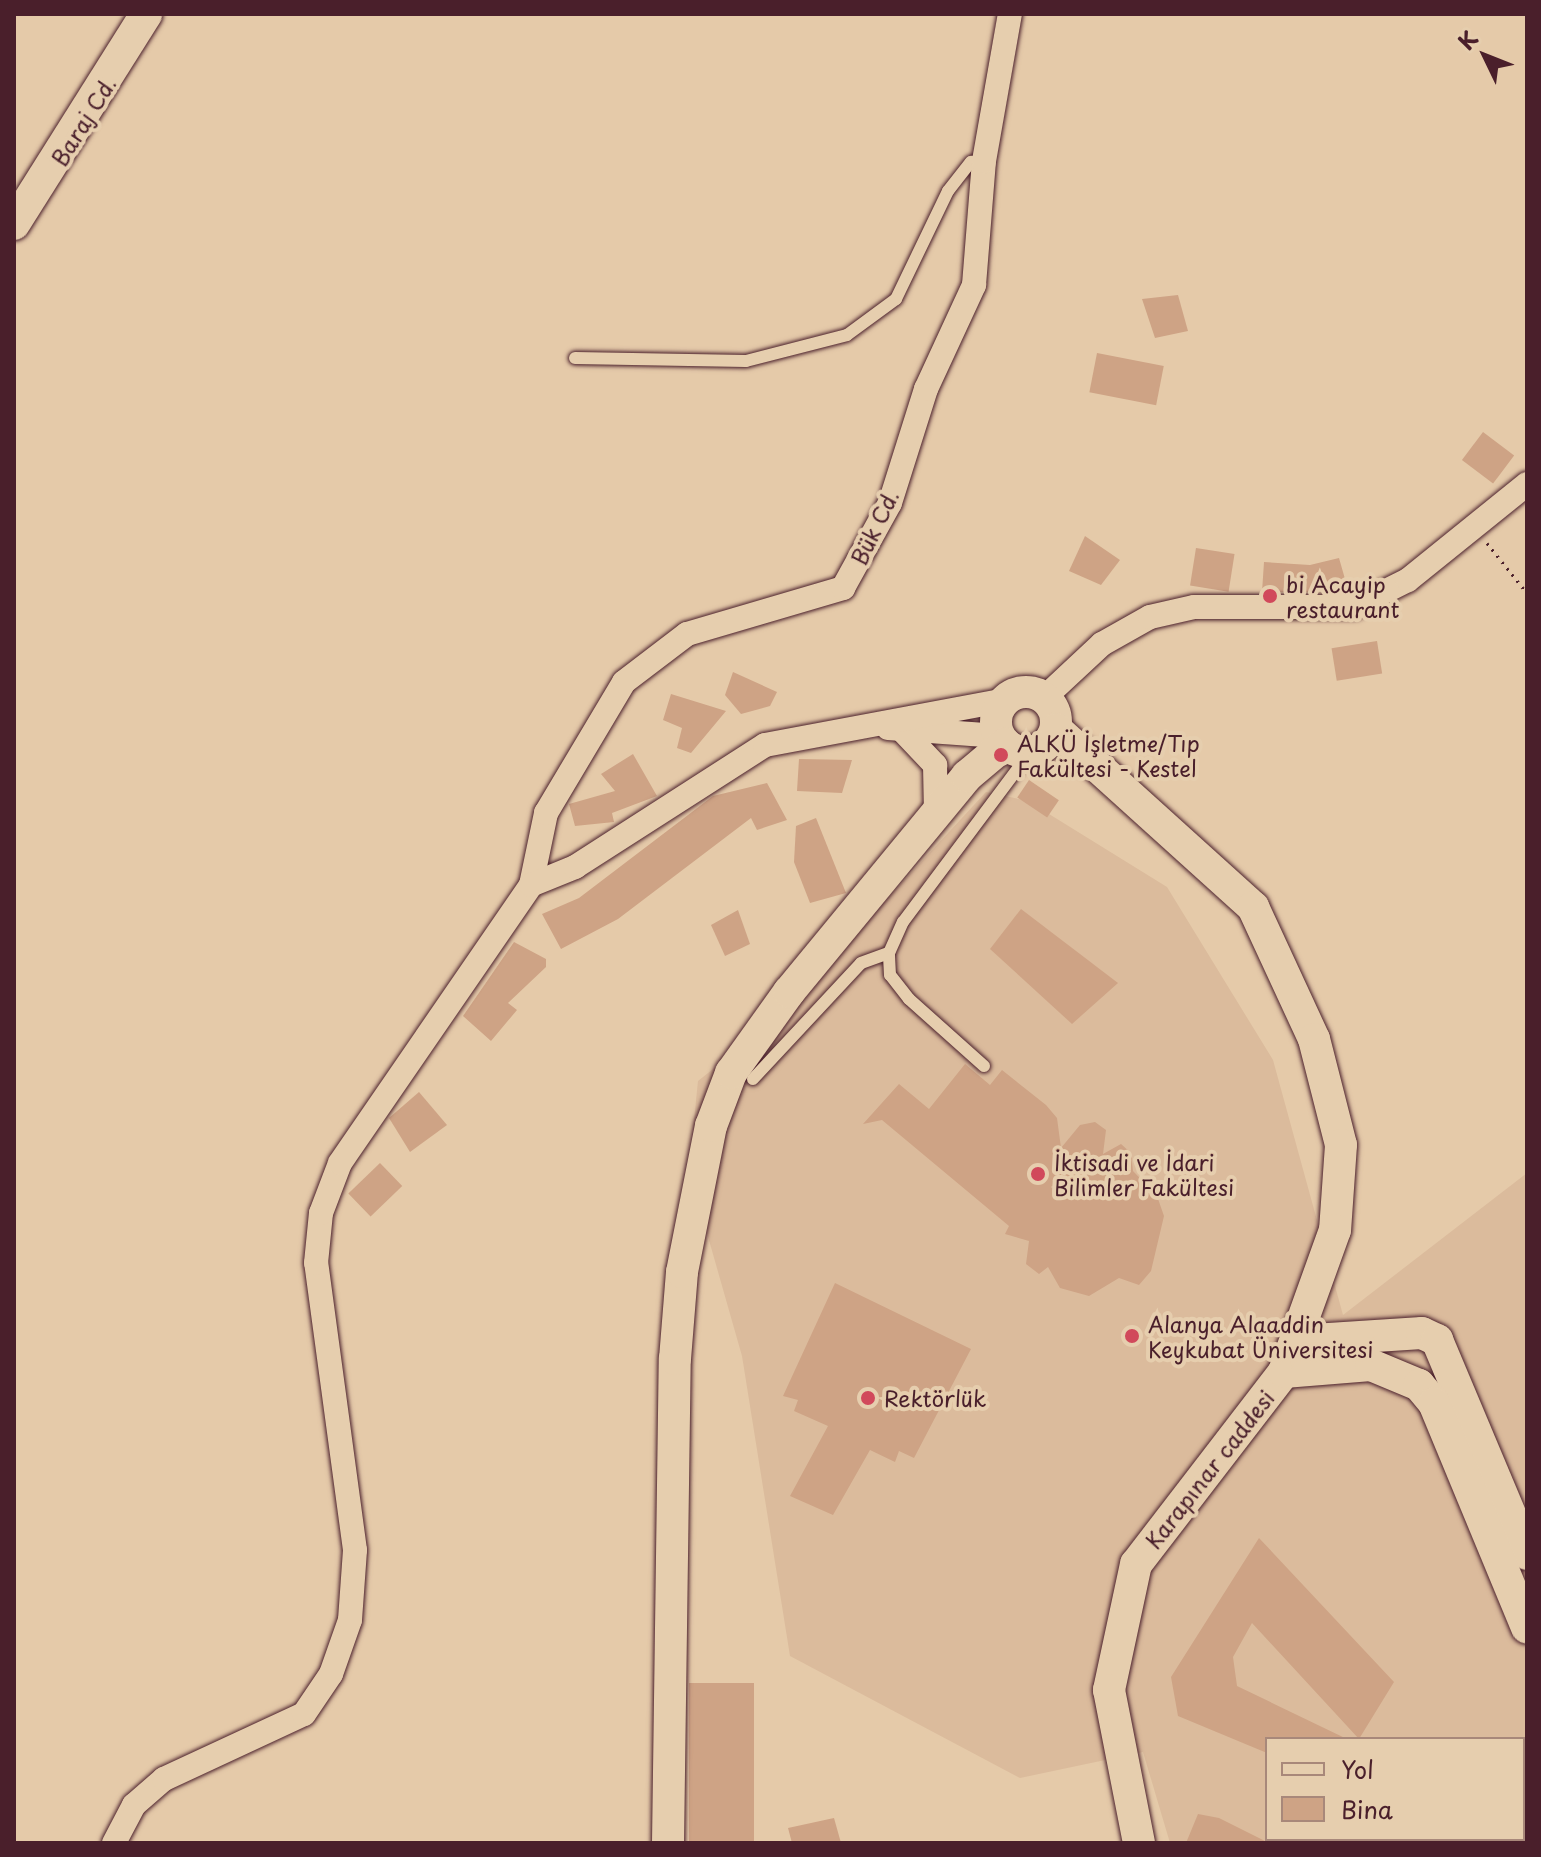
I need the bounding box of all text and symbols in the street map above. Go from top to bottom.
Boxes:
north arrow [1445,16,1525,96]
text: K [1450,22,1485,56]
street label: Baraj Cd. [45,71,121,171]
street label: Bük Cd. [844,484,904,570]
place label: bi Acayip restaurant [1286,570,1400,622]
marker: bi Acayip restaurant [1261,587,1279,605]
place label: ALKÜ İşletme/Tıp Fakültesi - Kestel [1017,729,1202,780]
marker: ALKÜ İşletme/Tıp Fakültesi - Kestel [992,746,1010,764]
place label: İktisadi ve İdari Bilimler Fakültesi [1054,1148,1237,1200]
marker: İktisadi ve İdari Bilimler Fakültesi [1029,1165,1047,1183]
place label: Alanya Alaaddin Keykubat Üniversitesi [1148,1310,1373,1362]
marker: Alanya Alaaddin Keykubat Üniversitesi [1123,1327,1141,1345]
place label: Rektörlük [884,1385,986,1411]
street label: Karapınar caddesi [1139,1385,1279,1553]
marker: Rektörlük [859,1389,877,1407]
legend [1265,1737,1525,1841]
text: Yol [1341,1751,1374,1787]
text: Bina [1341,1791,1393,1827]

